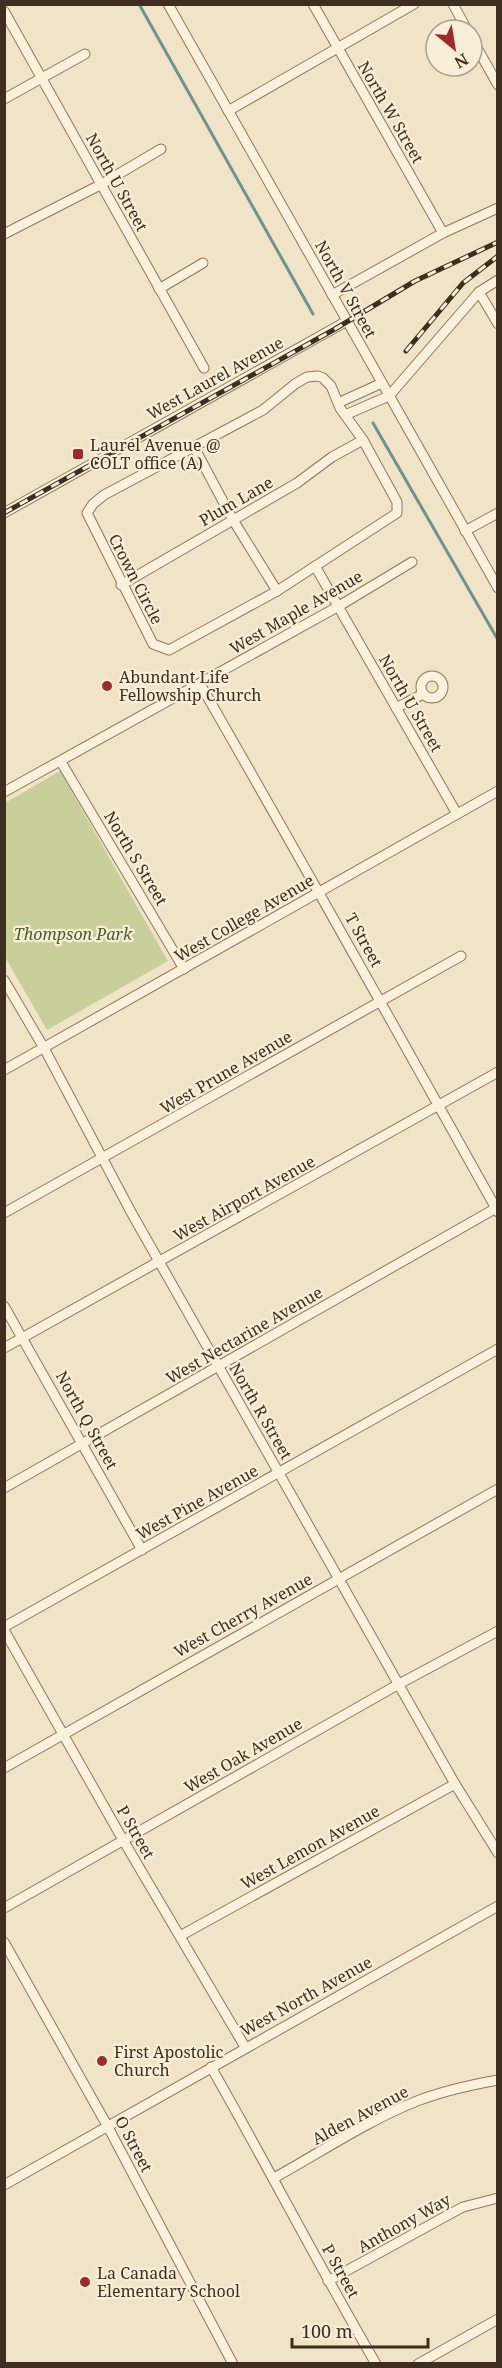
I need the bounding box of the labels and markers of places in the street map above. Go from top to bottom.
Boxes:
place label: Laurel Avenue @ COLT office (A) [90,434,220,474]
marker: Laurel Avenue @ COLT office (A) [71,447,85,461]
place label: Abundant Life Fellowship Church [119,666,262,706]
marker: Abundant Life Fellowship Church [100,679,114,693]
place label: First Apostolic Church [114,2041,224,2081]
marker: First Apostolic Church [95,2054,109,2068]
place label: La Canada Elementary School [97,2262,240,2302]
marker: La Canada Elementary School [78,2275,92,2289]

